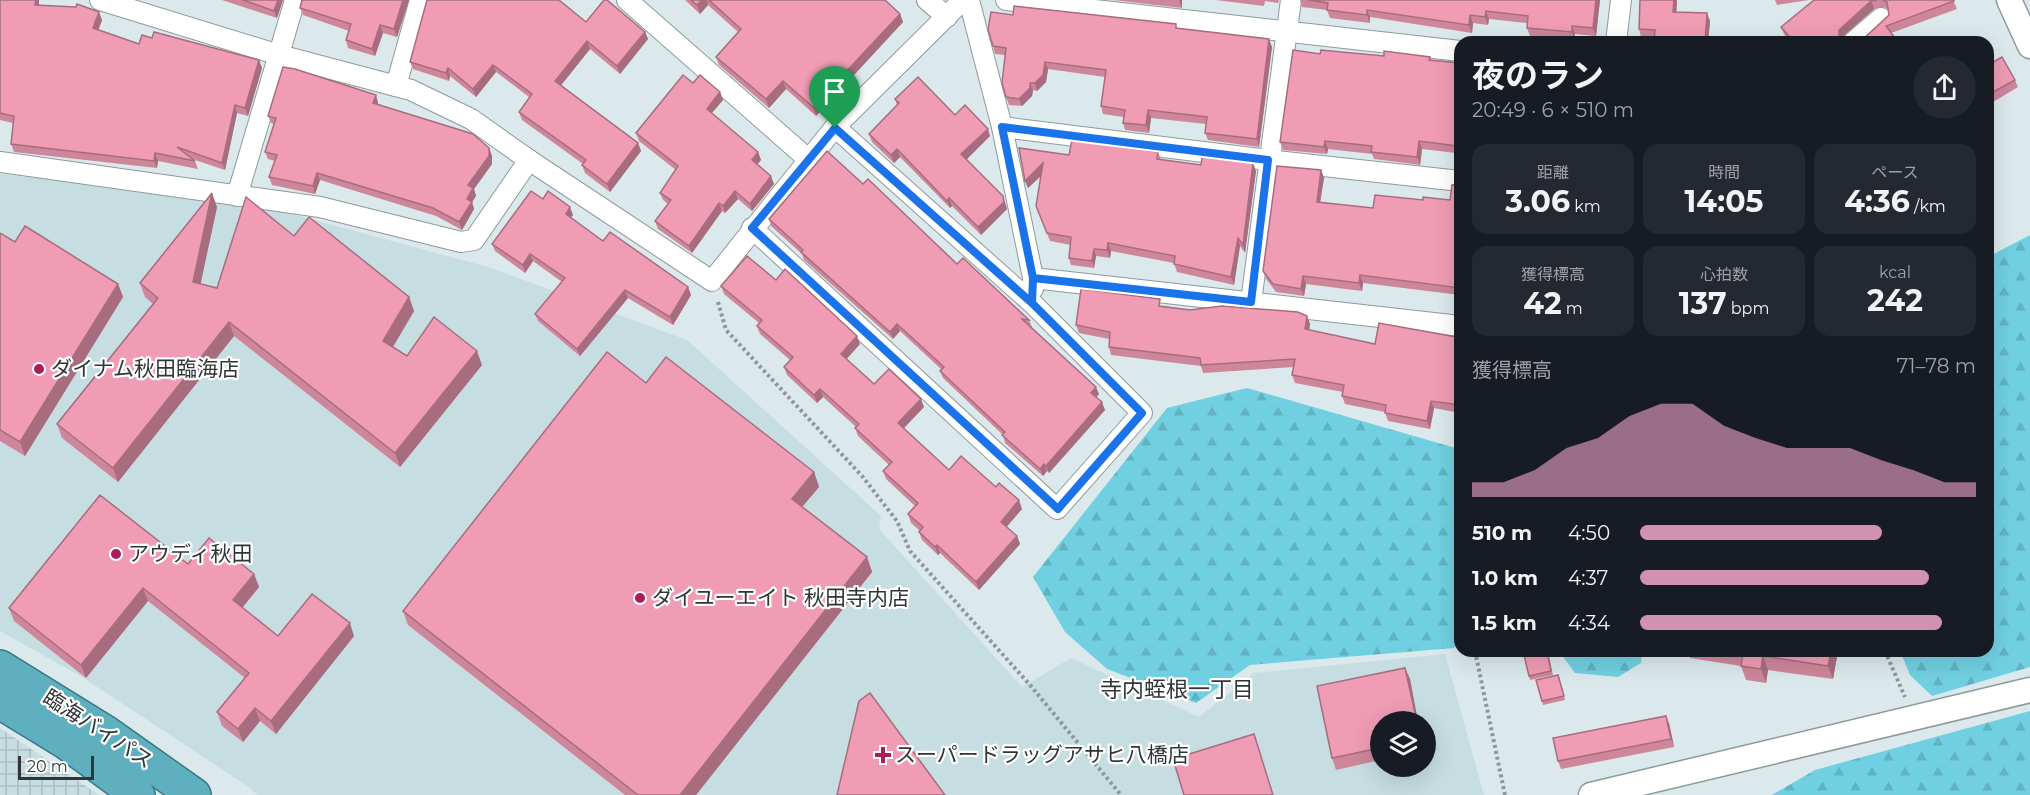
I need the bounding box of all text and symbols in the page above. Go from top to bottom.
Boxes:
text: 夜のラン [1472,55,1604,95]
button: share [1913,56,1976,119]
pin [809,66,860,128]
icon: arrive [818,75,851,108]
text: 20:49 · 6 × 510 m [1472,98,1634,122]
text: 距離 [1537,163,1569,182]
text: 時間 [1708,163,1740,182]
text: ペース [1871,163,1919,182]
text: 3.06 [1505,183,1570,220]
text: 14:05 [1685,183,1763,220]
text: 4:36 [1844,183,1910,220]
text: km [1570,197,1601,216]
text: /km [1910,197,1946,216]
text: kcal [1879,263,1911,282]
text: 獲得標高 [1521,265,1585,284]
text: 心拍数 [1700,265,1748,284]
text: 242 [1867,282,1923,319]
text: 42 [1523,285,1562,322]
text: 137 [1679,285,1727,322]
text: m [1562,299,1583,318]
text: bpm [1727,299,1769,318]
text: 71–78 m [1896,354,1976,378]
place label: ダイナム秋田臨海店 [51,356,239,381]
text: 獲得標高 [1472,358,1552,382]
marker: ダイナム秋田臨海店 [32,362,46,376]
text: 510 m [1472,521,1532,545]
text: 4:50 [1568,521,1610,545]
place label: アウディ秋田 [128,541,253,566]
marker: アウディ秋田 [109,547,123,561]
text: 1.0 km [1472,566,1538,590]
text: 4:37 [1568,566,1608,590]
place label: ダイユーエイト 秋田寺内店 [652,585,909,610]
marker: ダイユーエイト 秋田寺内店 [633,591,647,605]
text: 1.5 km [1472,611,1537,635]
text: 4:34 [1568,611,1610,635]
district label: 寺内蛭根一丁目 [1100,676,1254,703]
street label: 臨海バイパス [39,684,158,773]
map controls [1370,711,1436,777]
button: layers [1370,711,1436,777]
place label: スーパードラッグアサヒ八橋店 [895,742,1189,767]
marker: スーパードラッグアサヒ八橋店 [876,748,890,762]
scale bar [18,753,94,780]
text: 20 m [27,757,68,776]

